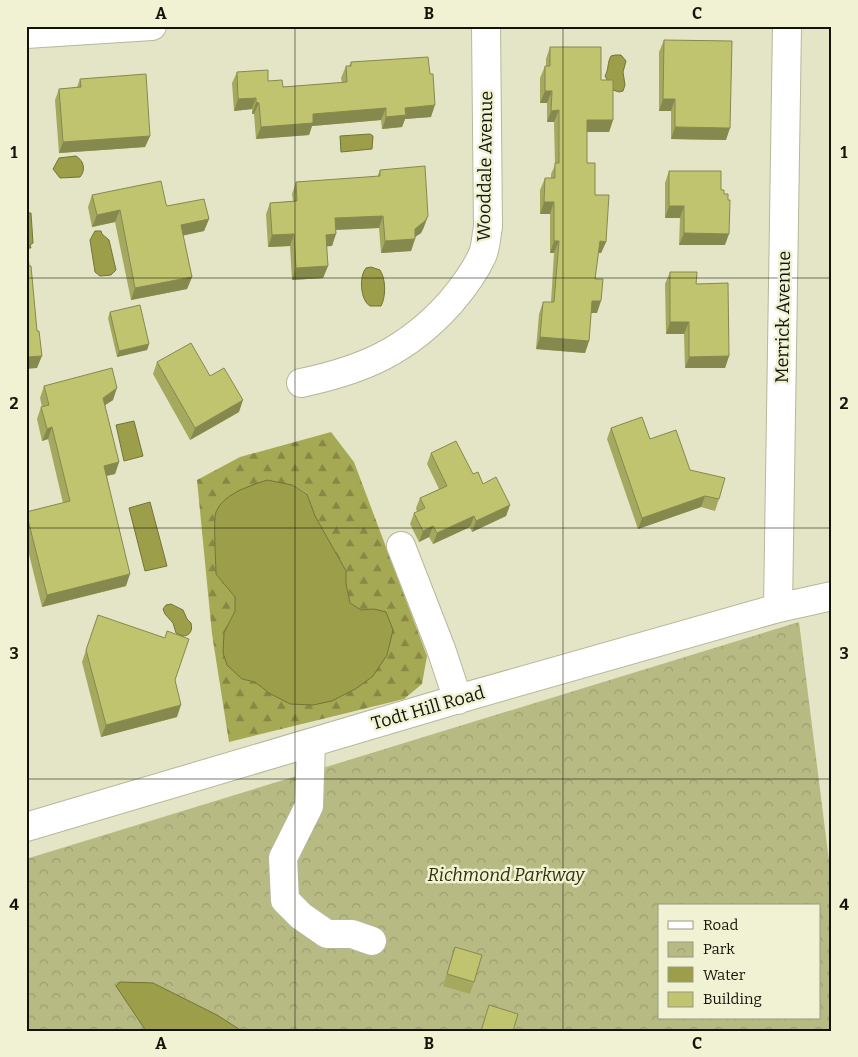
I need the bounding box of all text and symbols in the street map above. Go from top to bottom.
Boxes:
text: A [155,4,167,23]
text: B [424,4,434,23]
text: C [692,4,702,23]
street label: Wooddale Avenue [473,90,497,242]
text: 1 [11,143,18,162]
text: 1 [841,143,848,162]
street label: Merrick Avenue [771,251,795,383]
text: 2 [9,394,19,413]
text: 2 [839,394,849,413]
text: 3 [9,644,19,663]
text: 3 [839,644,849,663]
street label: Todt Hill Road [369,681,487,735]
park label: Richmond Parkway [428,864,585,886]
text: 4 [9,895,19,914]
text: 4 [839,895,849,914]
legend [658,904,820,1020]
text: Road [703,916,738,934]
text: Park [703,940,735,958]
text: Water [703,966,746,984]
text: Building [703,990,762,1008]
text: A [155,1034,167,1053]
text: B [424,1034,434,1053]
text: C [692,1034,702,1053]

